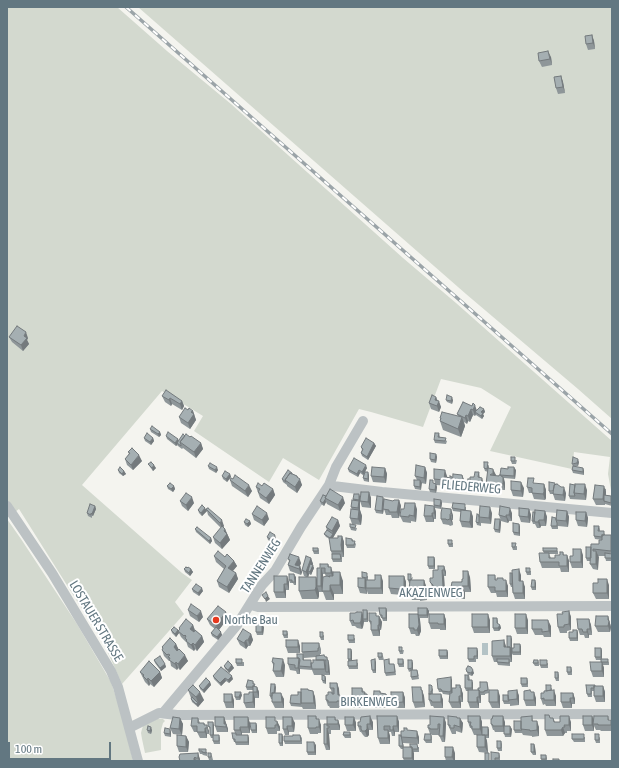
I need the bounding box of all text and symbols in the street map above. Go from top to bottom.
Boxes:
street label: FLIEDERWEG [440,477,502,497]
street label: TANNENWEG [238,536,284,596]
street label: LOSTAUER STRASSE [66,578,126,664]
street label: AKAZIENWEG [399,585,463,601]
place label: Northe Bau [224,612,278,628]
marker: Northe Bau [211,615,221,625]
street label: BIRKENWEG [340,694,398,710]
scale bar [10,734,113,760]
text: 100 m [15,742,42,756]

